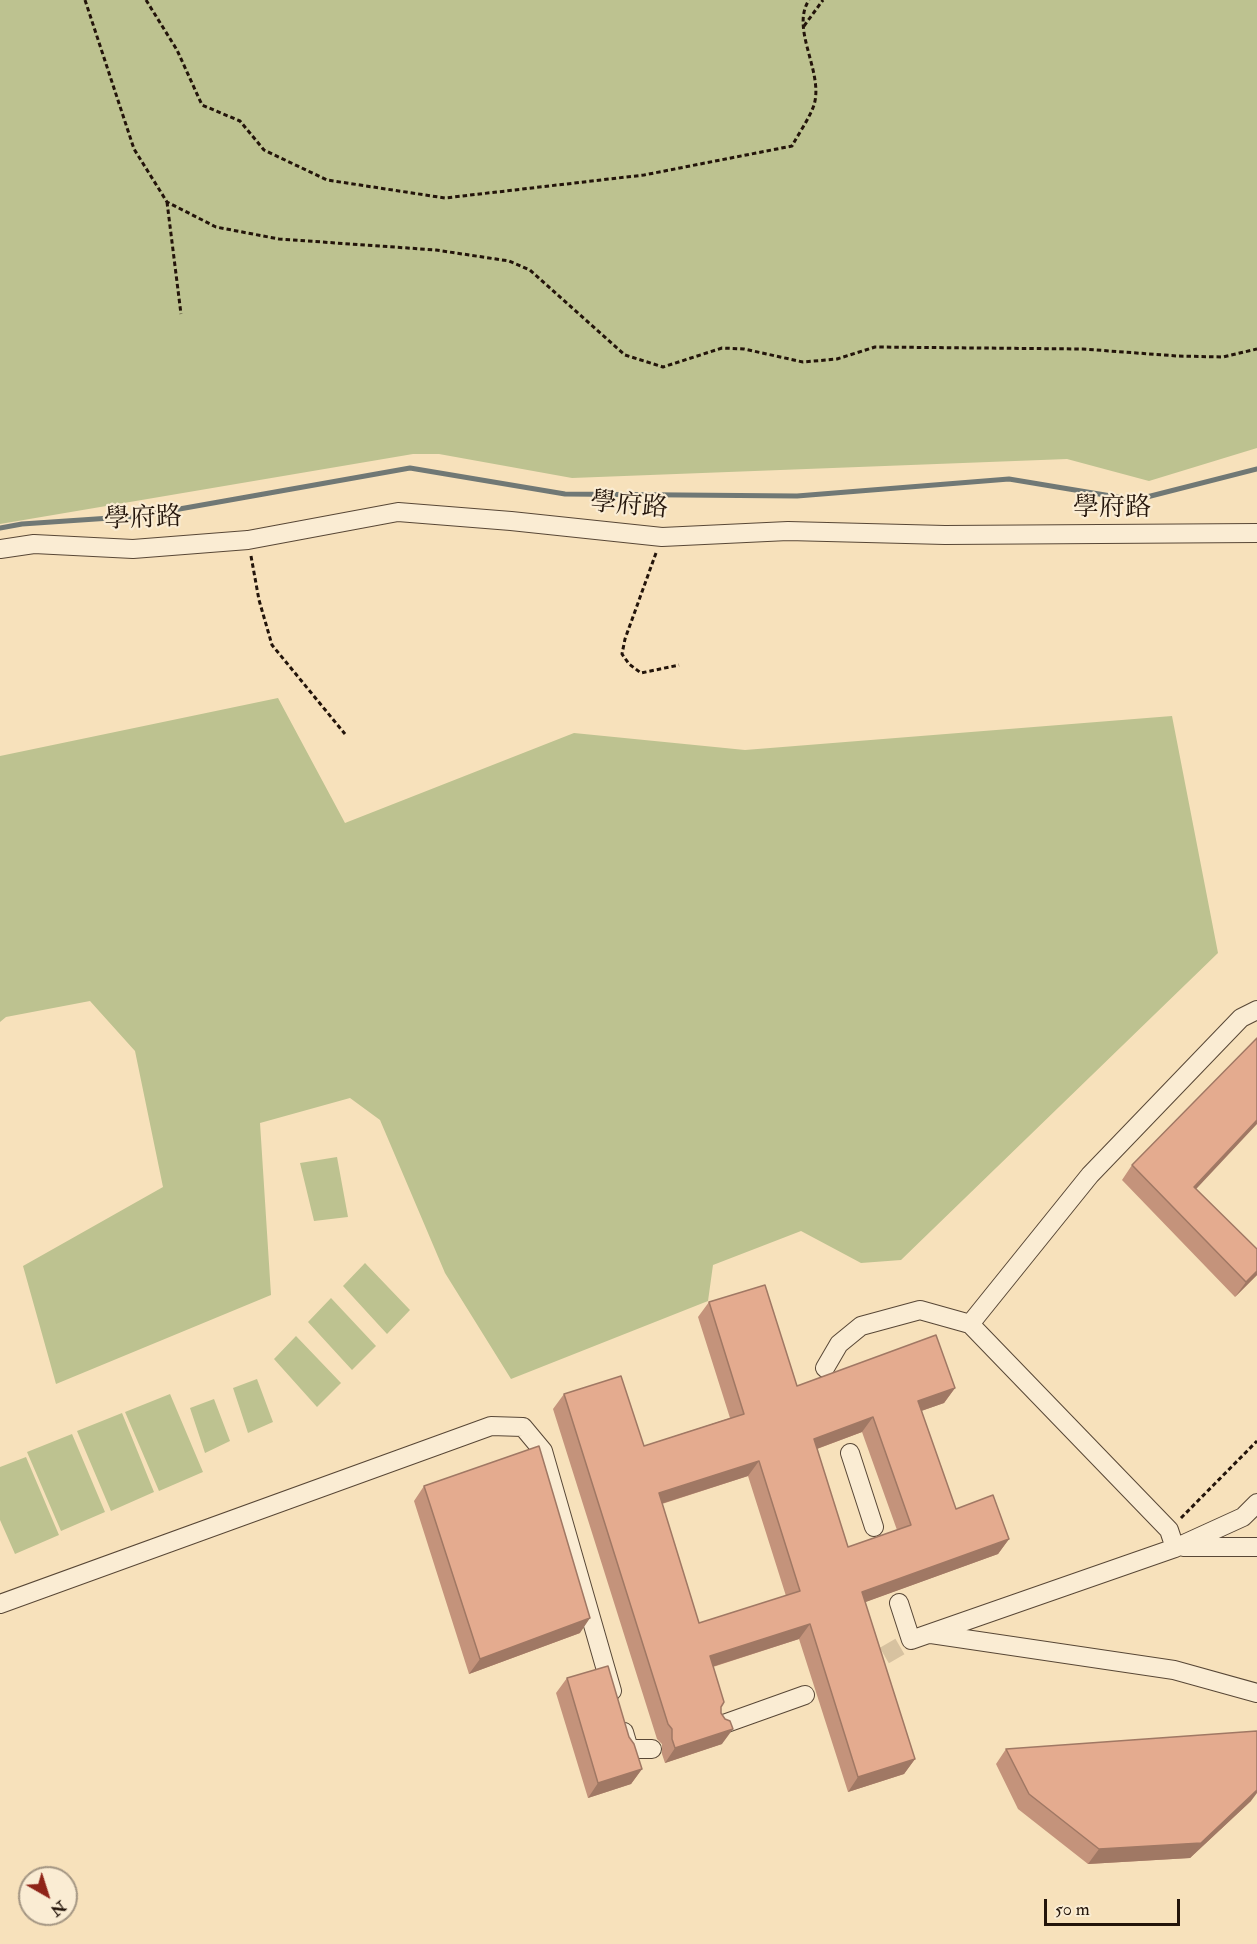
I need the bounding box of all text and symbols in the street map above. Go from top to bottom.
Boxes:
street label: 學府路 [589,488,669,526]
street label: 學府路 [1073,493,1151,525]
street label: 學府路 [103,503,183,537]
north arrow [18,1866,78,1926]
scale bar [1047,1887,1184,1925]
text: N [46,1896,70,1921]
text: 50 m [1055,1898,1090,1921]

